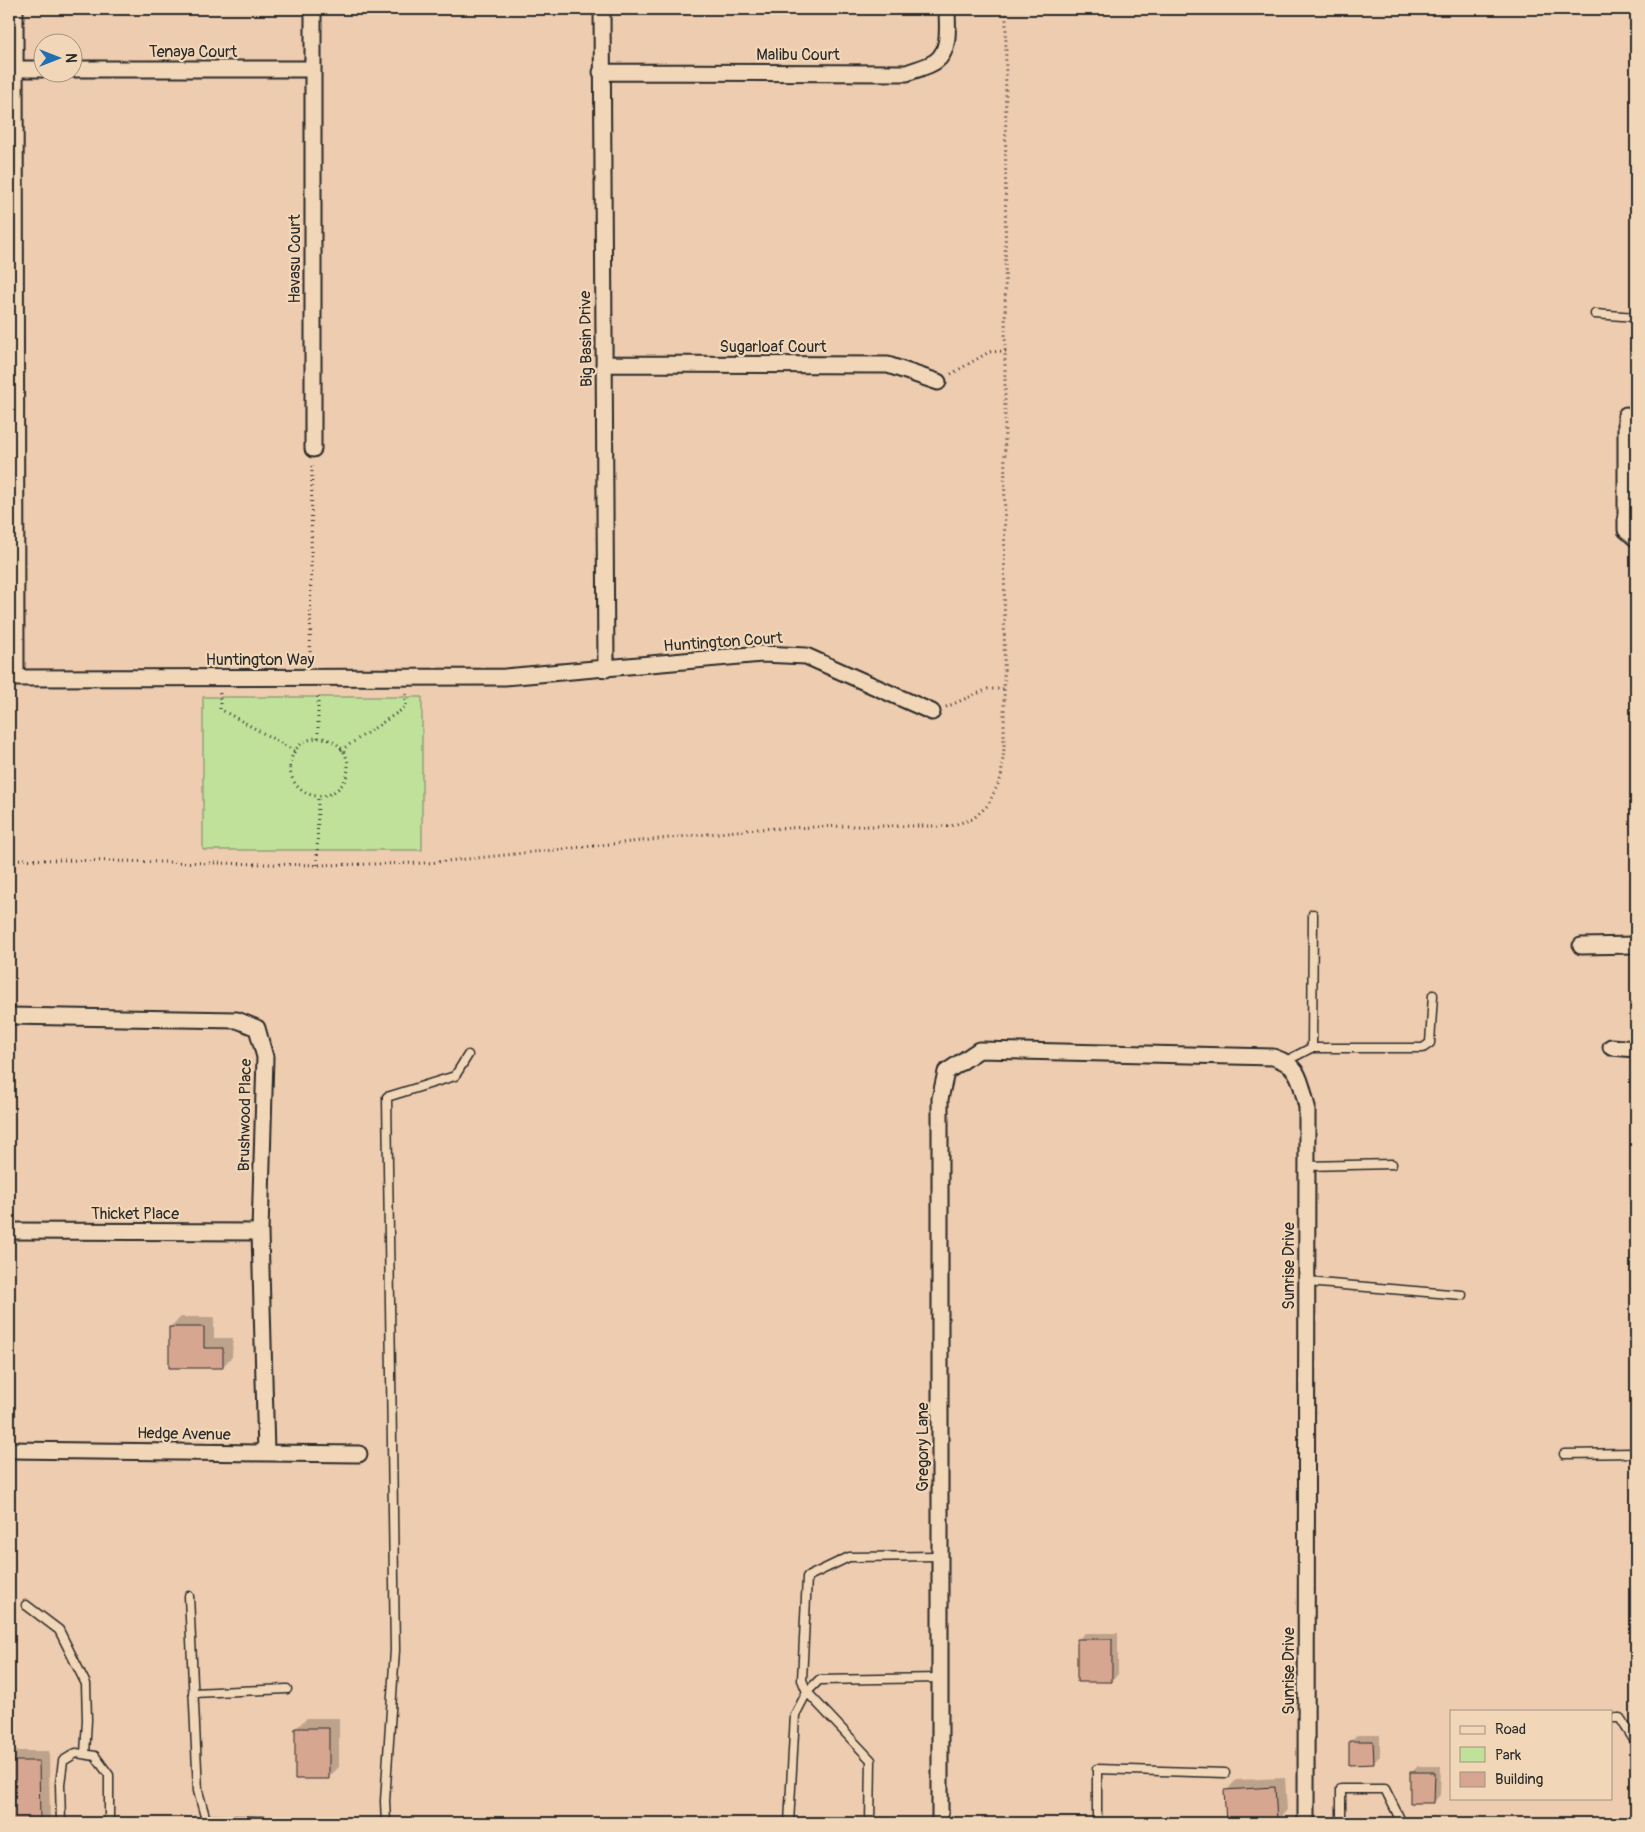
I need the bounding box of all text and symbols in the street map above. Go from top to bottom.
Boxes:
north arrow [32,32,82,82]
street label: Tenaya Court [149,42,238,62]
street label: Malibu Court [756,45,840,65]
text: N [62,53,79,63]
street label: Havasu Court [285,214,305,304]
street label: Big Basin Drive [575,290,597,387]
street label: Sugarloaf Court [719,337,827,357]
street label: Huntington Court [663,628,784,656]
street label: Huntington Way [206,650,314,670]
street label: Brushwood Place [234,1058,256,1172]
street label: Thicket Place [91,1204,179,1224]
street label: Sunrise Drive [1279,1222,1299,1310]
street label: Gregory Lane [913,1402,933,1492]
street label: Hedge Avenue [137,1423,231,1445]
street label: Sunrise Drive [1279,1627,1299,1715]
legend [1450,1710,1612,1800]
text: Road [1495,1720,1526,1739]
text: Park [1495,1746,1522,1765]
text: Building [1495,1770,1543,1789]

